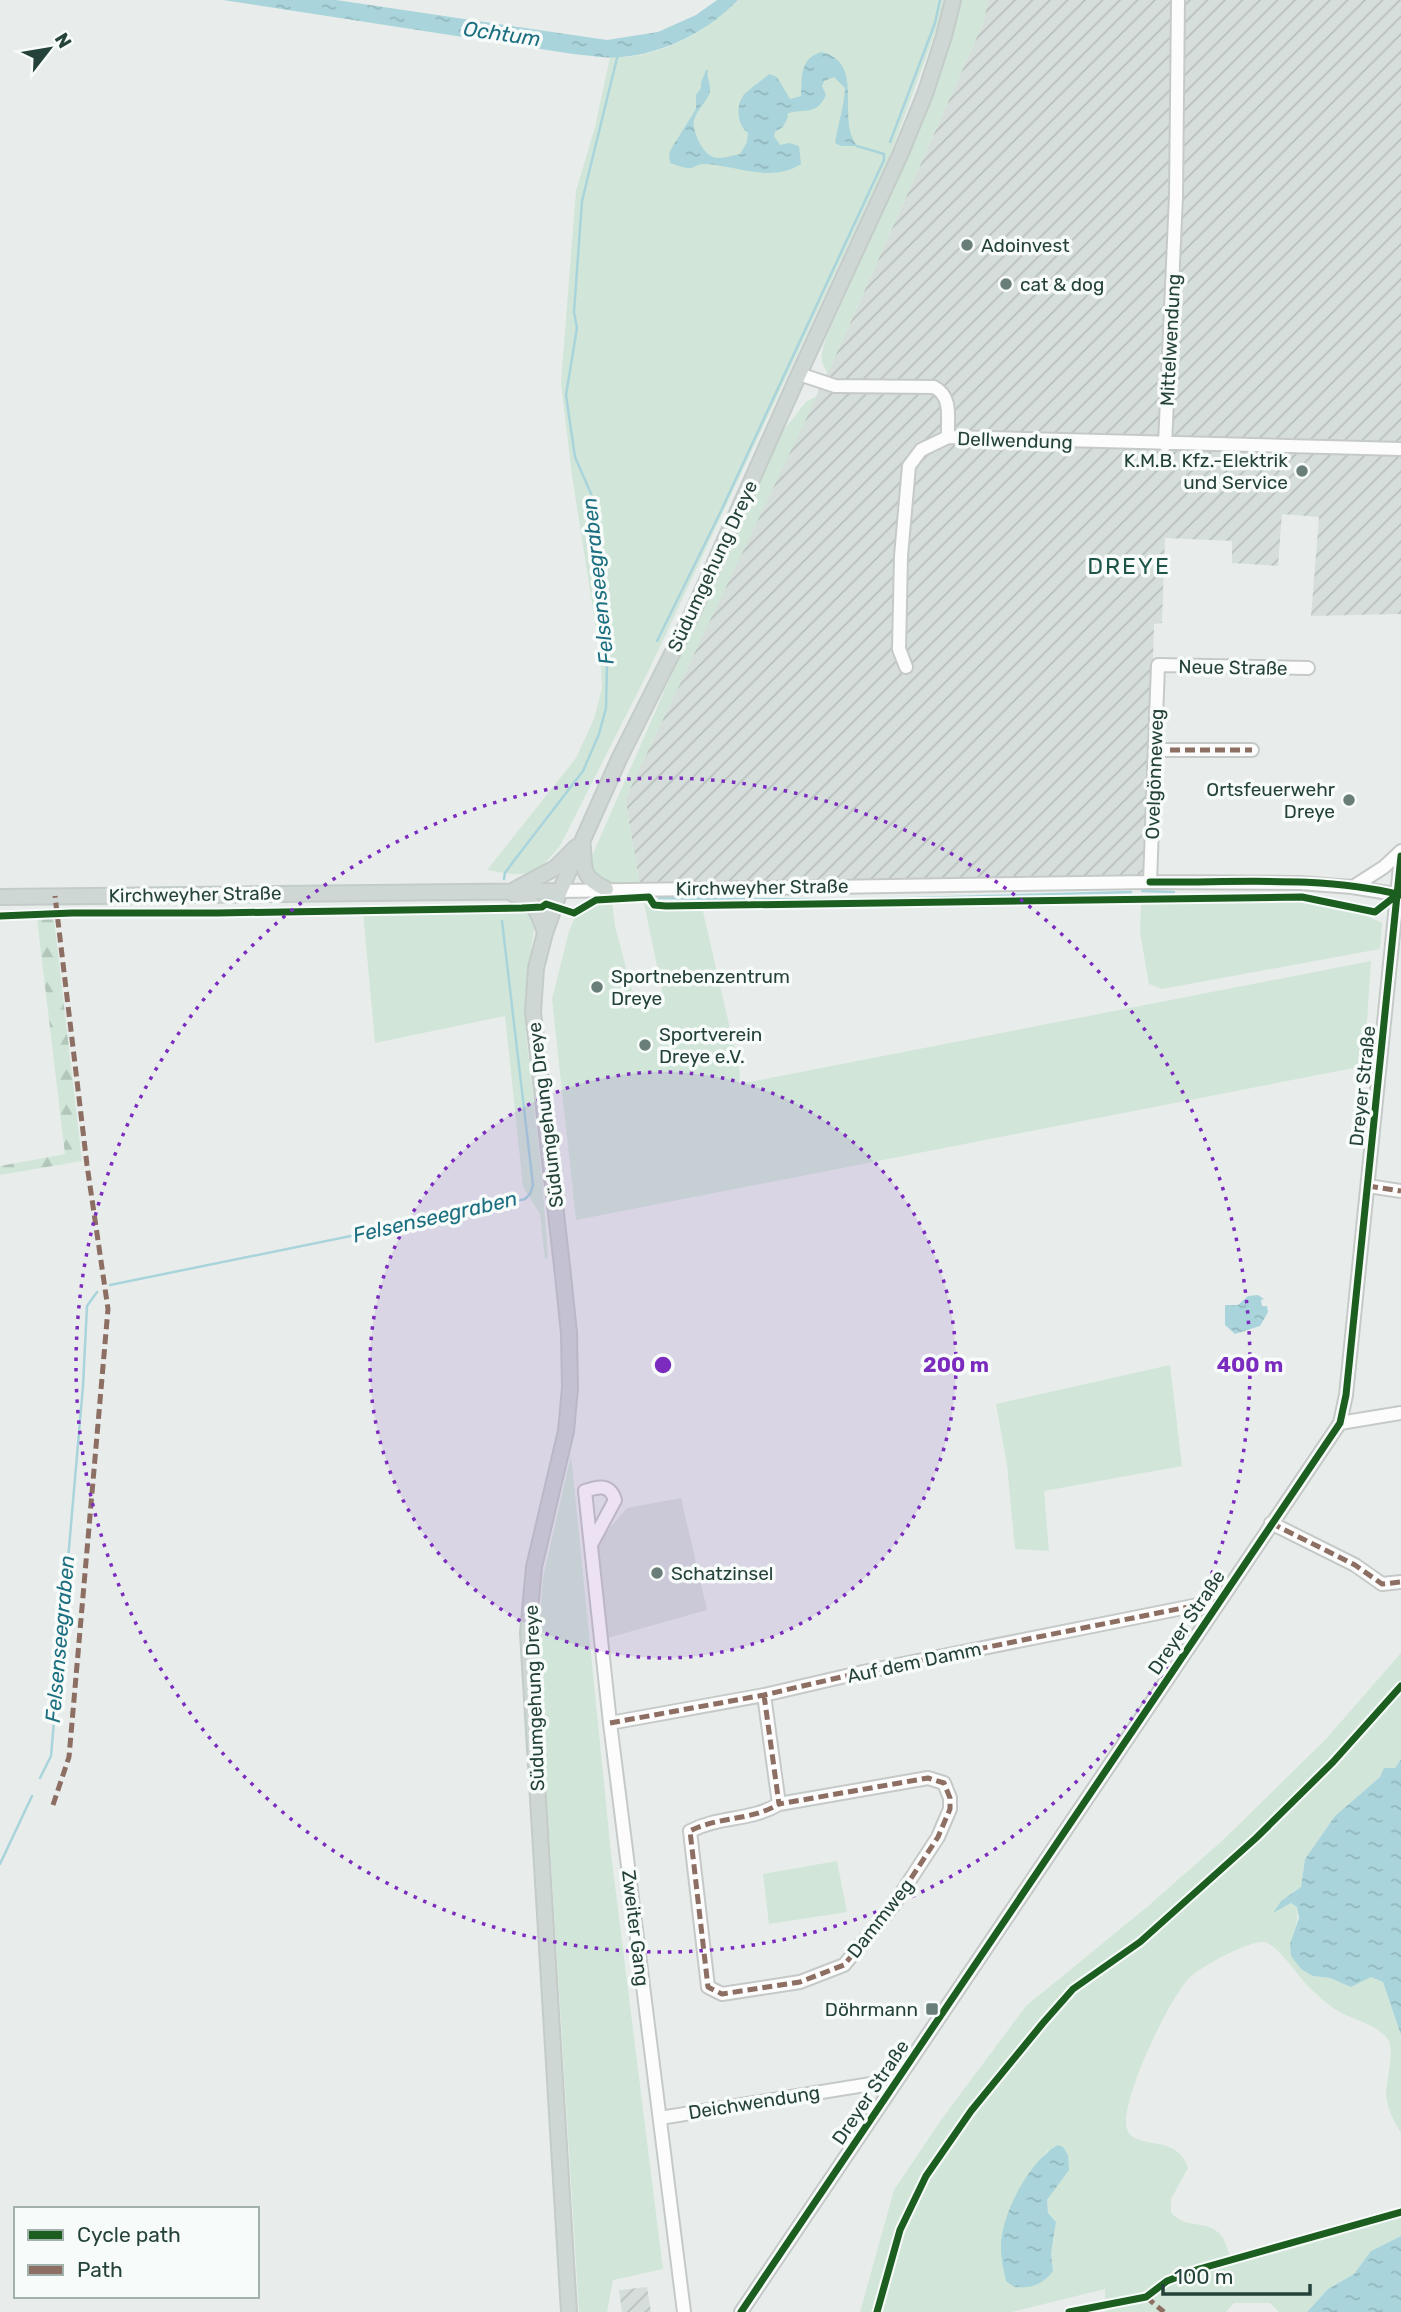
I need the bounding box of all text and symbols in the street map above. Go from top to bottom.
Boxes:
north arrow [14,14,84,84]
water label: Ochtum [462,16,542,51]
text: N [50,29,77,52]
place label: Adoinvest [981,234,1070,257]
marker: Adoinvest [959,237,975,253]
place label: cat & dog [1020,273,1104,296]
street label: Mittelwendung [1156,273,1185,407]
marker: cat & dog [998,276,1014,292]
street label: Dellwendung [957,427,1073,454]
place label: K.M.B. Kfz.-Elektrik und Service [1124,449,1288,494]
marker: K.M.B. Kfz.-Elektrik und Service [1294,463,1310,479]
street label: Südumgehung Dreye [663,477,762,656]
water label: Felsenseegraben [576,496,619,666]
district label: DREYE [1087,552,1171,580]
street label: Neue Straße [1178,655,1288,680]
street label: Ovelgönneweg [1141,708,1168,840]
place label: Ortsfeuerwehr Dreye [1206,778,1336,823]
marker: Ortsfeuerwehr Dreye [1341,792,1357,808]
street label: Kirchweyher Straße [675,874,849,901]
street label: Kirchweyher Straße [108,881,282,908]
place label: Sportnebenzentrum Dreye [611,965,790,1010]
marker: Sportnebenzentrum Dreye [589,979,605,995]
street label: Südumgehung Dreye [523,1021,568,1209]
place label: Sportverein Dreye e.V. [659,1023,762,1068]
street label: Dreyer Straße [1345,1025,1380,1148]
marker: Sportverein Dreye e.V. [637,1037,653,1053]
water label: Felsenseegraben [350,1185,520,1248]
text: 200 m [923,1352,989,1377]
text: 400 m [1217,1352,1283,1377]
centre of rings [651,1353,675,1377]
water label: Felsenseegraben [40,1554,79,1724]
place label: Schatzinsel [671,1562,773,1585]
marker: Schatzinsel [649,1565,665,1581]
street label: Dreyer Straße [1143,1566,1230,1679]
street label: Südumgehung Dreye [520,1604,549,1792]
street label: Auf dem Damm [845,1637,983,1688]
street label: Zweiter Gang [617,1869,654,1988]
street label: Dammweg [842,1874,918,1963]
place label: Döhrmann [825,1998,918,2021]
marker: Döhrmann [924,2001,940,2017]
street label: Dreyer Straße [827,2036,914,2149]
street label: Deichwendung [687,2081,822,2124]
legend [14,2207,259,2298]
text: Cycle path [77,2222,181,2247]
scale bar [1163,2252,1310,2296]
text: Path [77,2257,123,2282]
text: 100 m [1174,2264,1233,2289]

